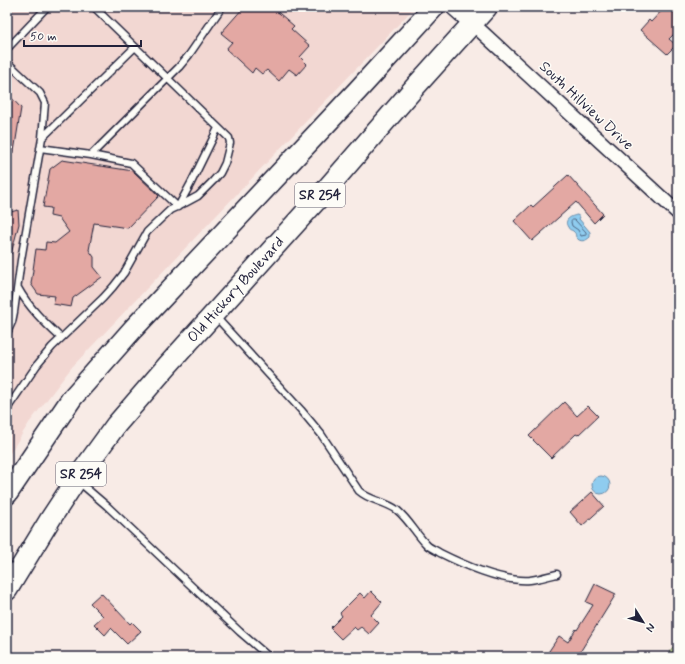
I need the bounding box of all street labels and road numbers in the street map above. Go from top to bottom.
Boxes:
street label: South Hillview Drive [535,57,638,155]
road number: SR 254 [295,183,345,207]
street label: Old Hickory Boulevard [183,233,289,347]
road number: SR 254 [56,462,106,486]

